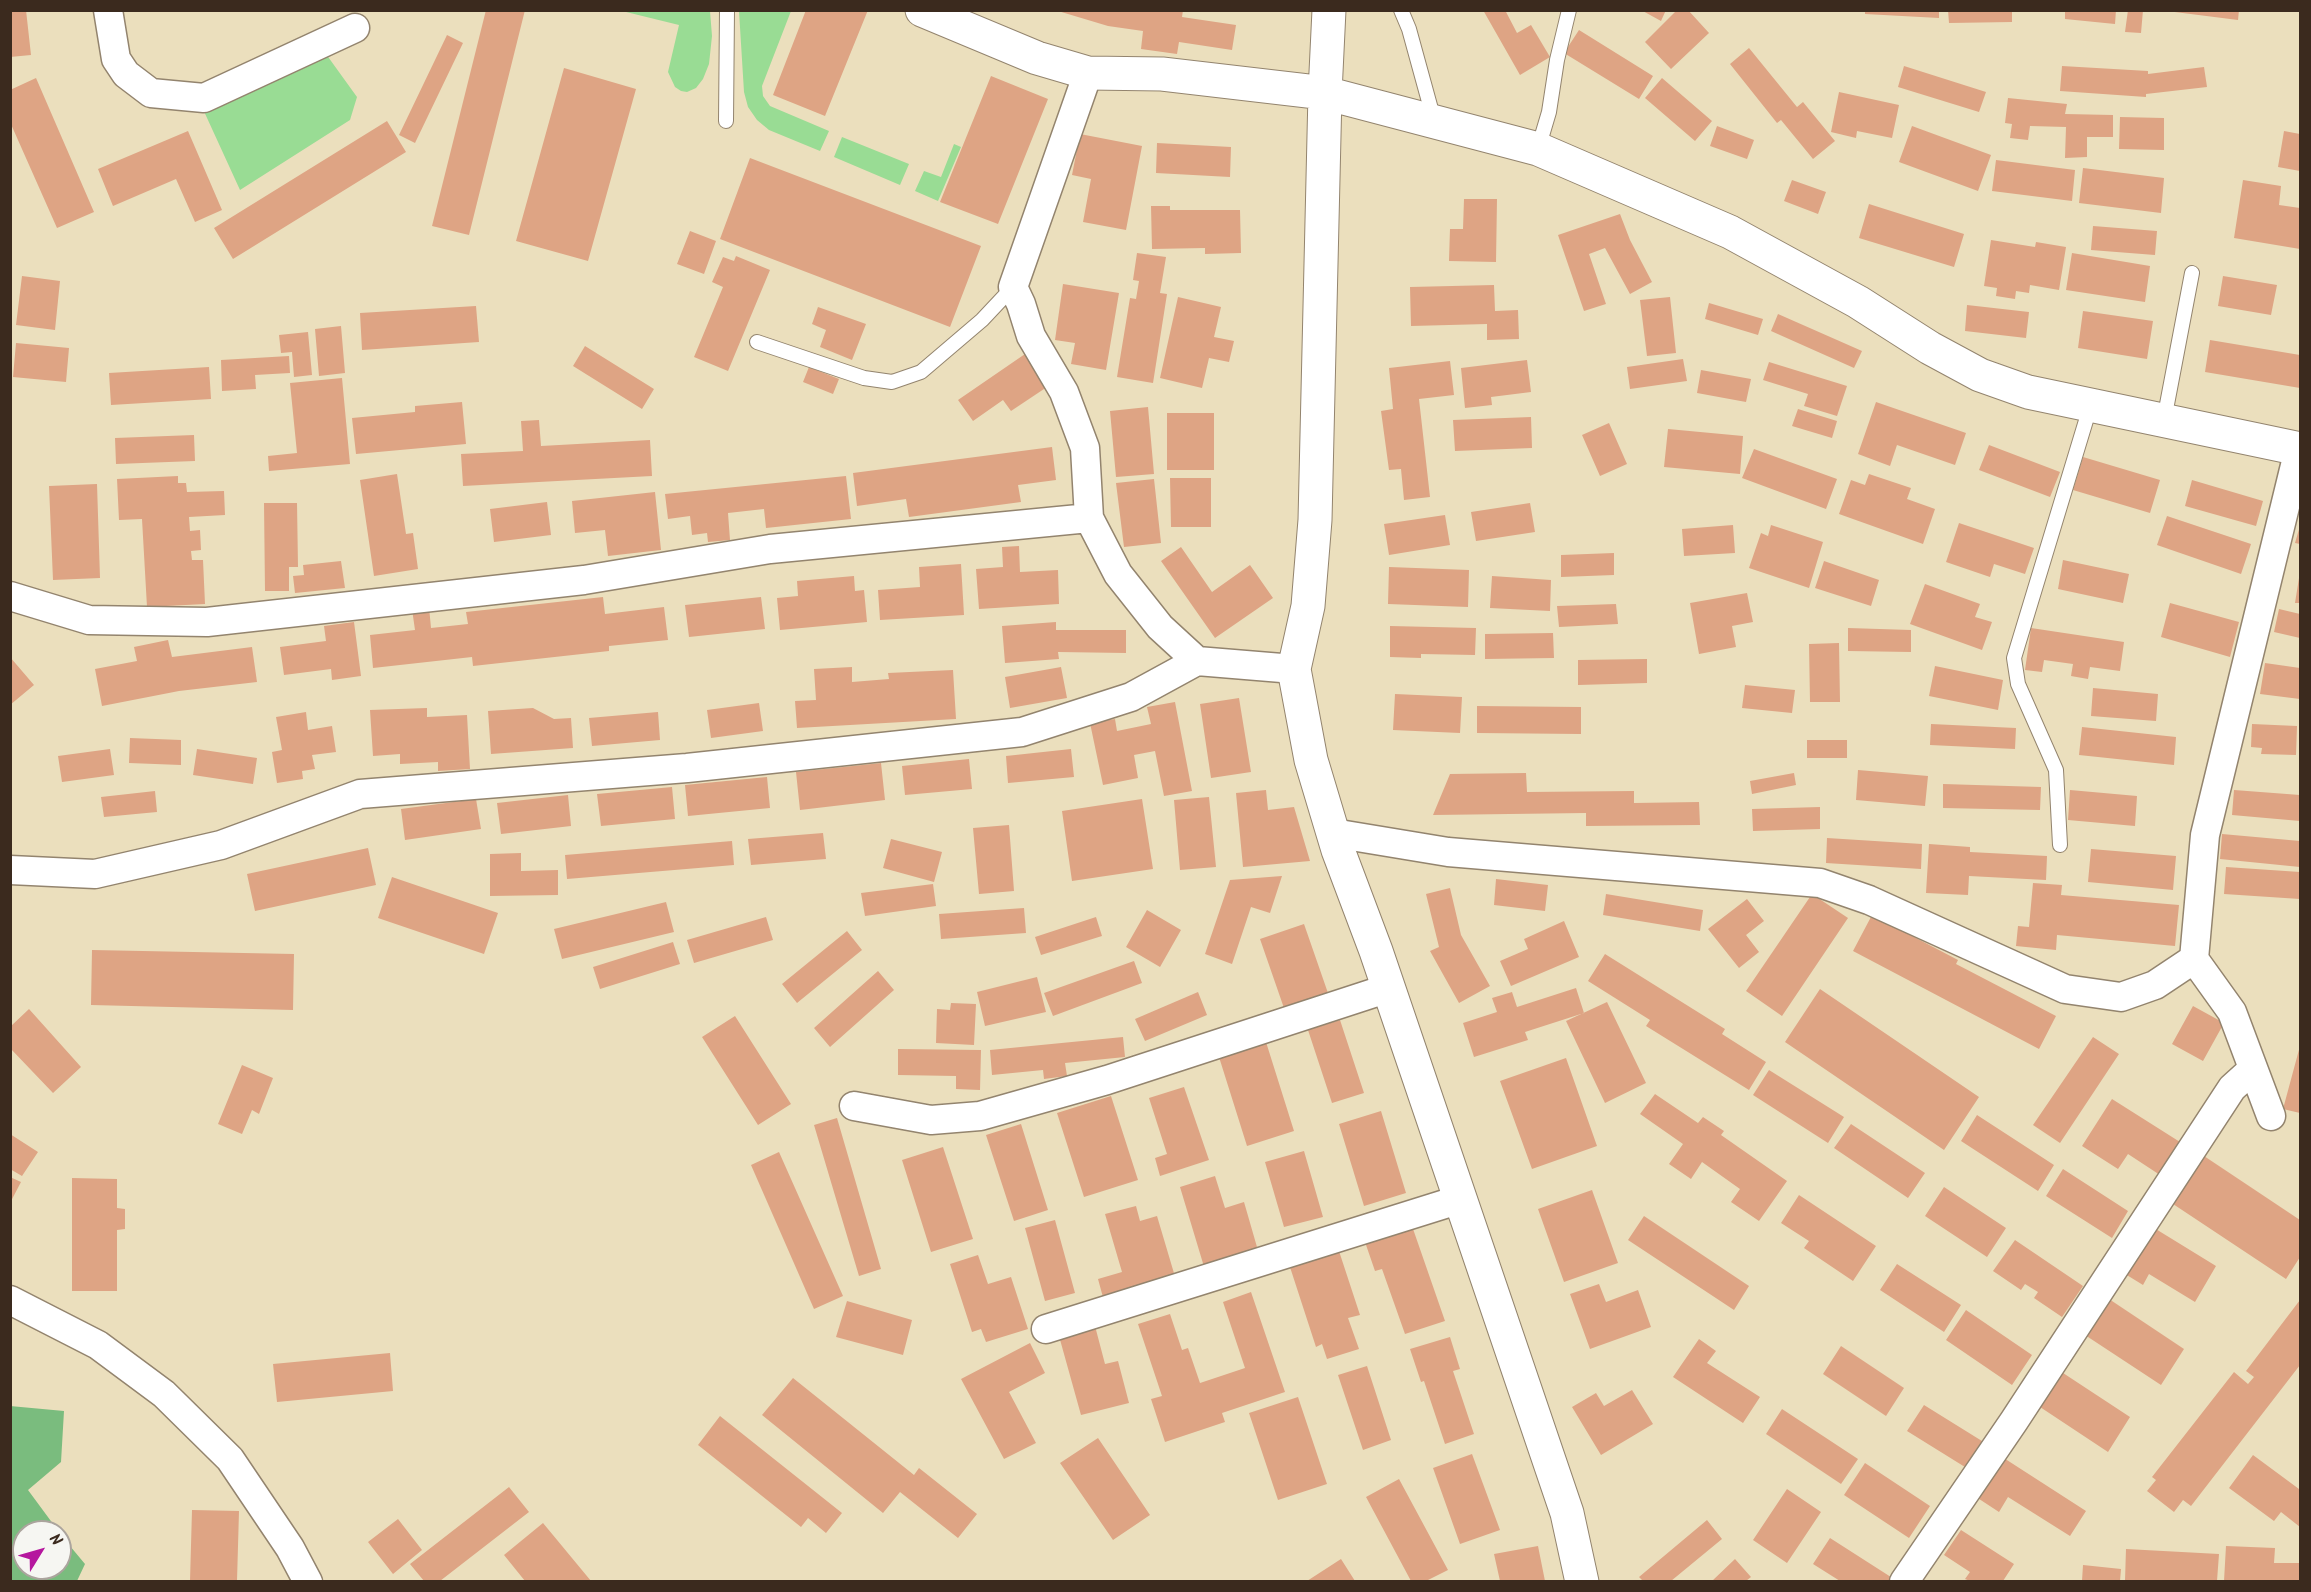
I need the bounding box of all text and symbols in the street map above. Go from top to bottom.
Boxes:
north arrow [12,1520,72,1580]
text: N [42,1529,68,1552]

